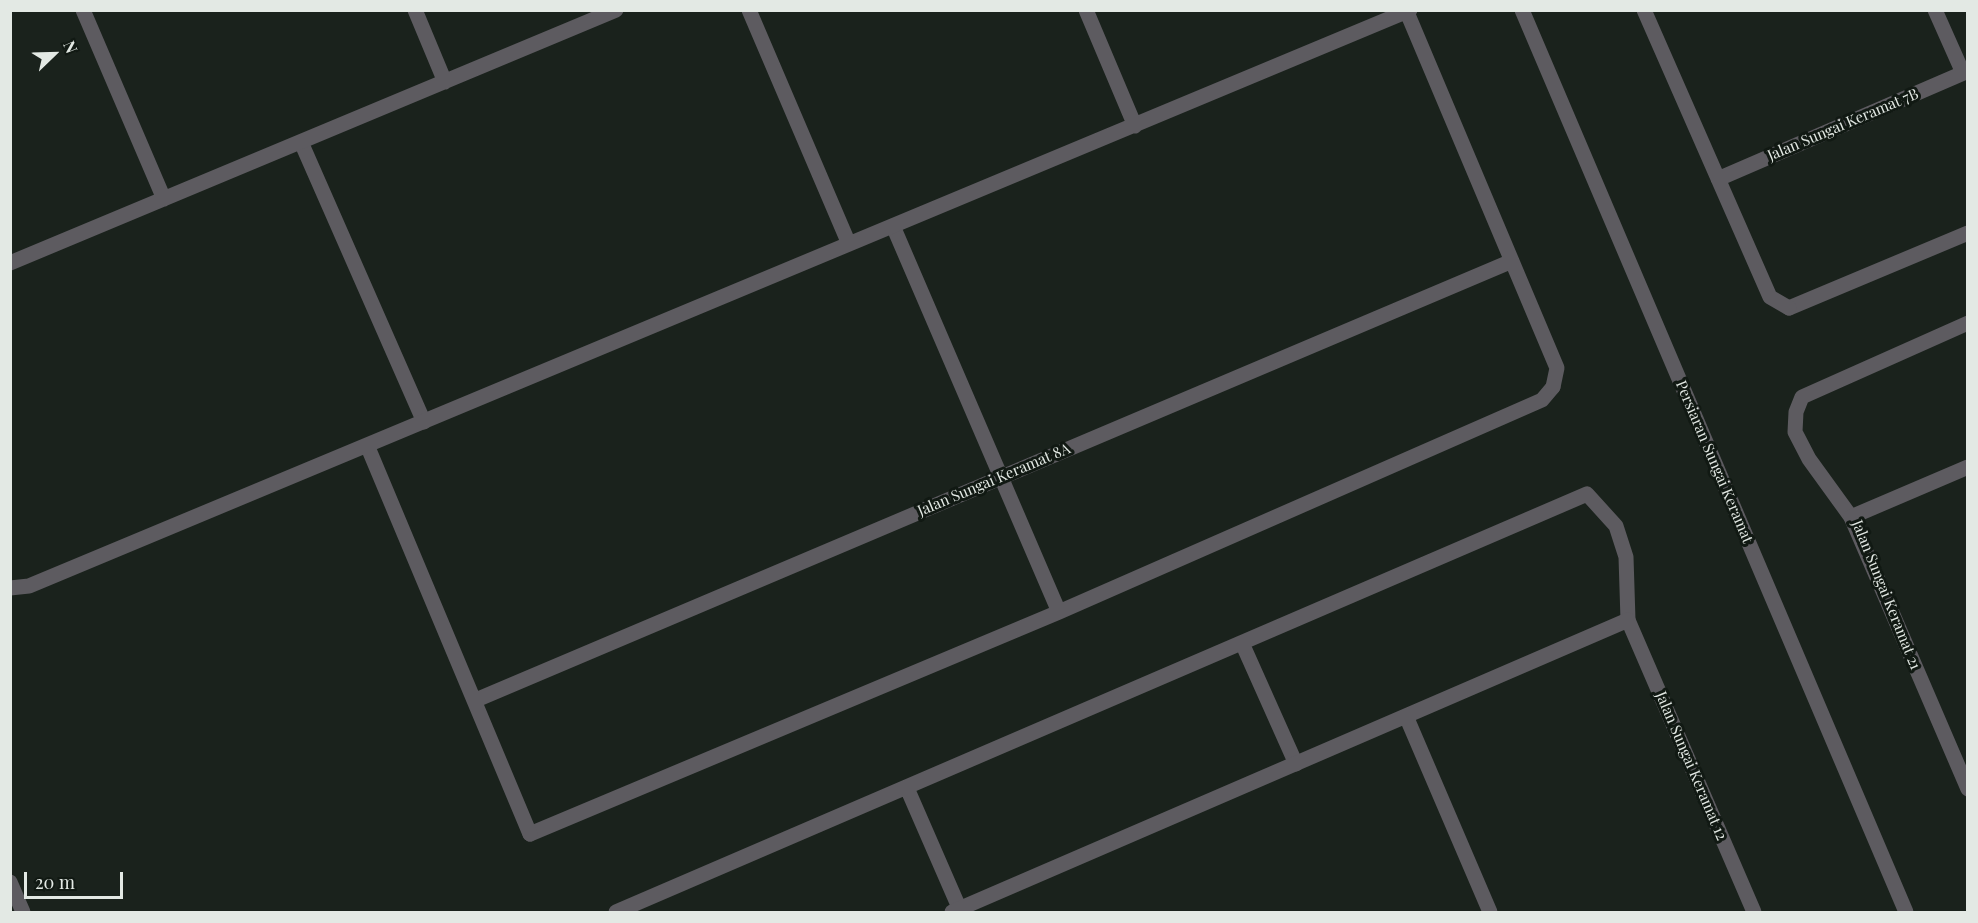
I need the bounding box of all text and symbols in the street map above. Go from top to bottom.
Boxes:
north arrow [24,24,84,84]
text: N [59,37,83,56]
street label: Jalan Sungai Keramat 7B [1765,85,1921,165]
street label: Persiaran Sungai Keramat [1672,378,1756,546]
street label: Jalan Sungai Keramat 8A [915,440,1073,520]
street label: Jalan Sungai Keramat 21 [1848,518,1924,672]
street label: Jalan Sungai Keramat 12 [1652,689,1730,843]
scale bar [27,860,126,898]
text: 20 m [35,870,75,894]

